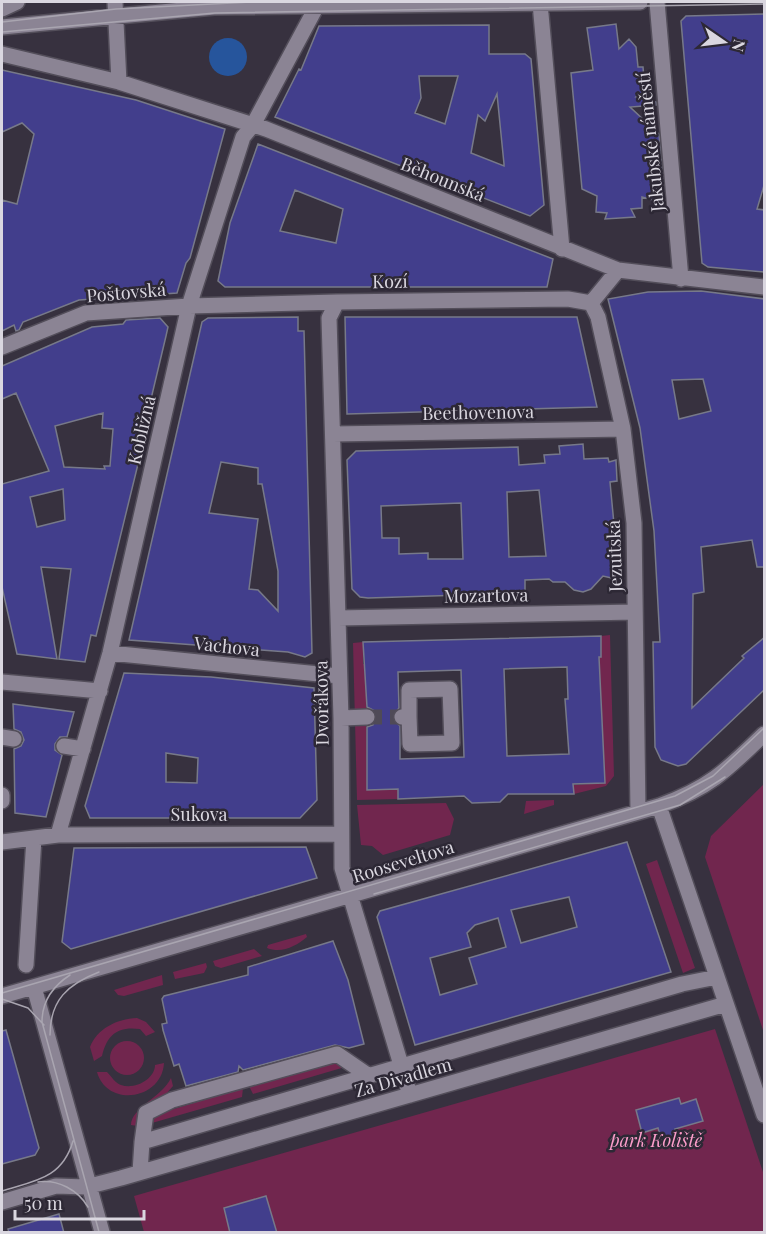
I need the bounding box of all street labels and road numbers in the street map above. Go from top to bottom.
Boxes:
street label: Jakubské náměstí [631,71,669,214]
street label: Běhounská [397,151,489,207]
street label: Kozí [372,269,408,293]
street label: Poštovská [85,277,167,307]
street label: Kobližná [121,393,161,467]
street label: Beethovenova [422,399,534,425]
street label: Jezuitská [601,520,627,593]
street label: Mozartova [444,582,529,608]
street label: Vachova [192,631,261,661]
street label: Dvořákova [308,660,334,746]
street label: Sukova [171,802,228,826]
street label: Rooseveltova [349,834,457,888]
street label: Za Divadlem [351,1052,455,1102]

